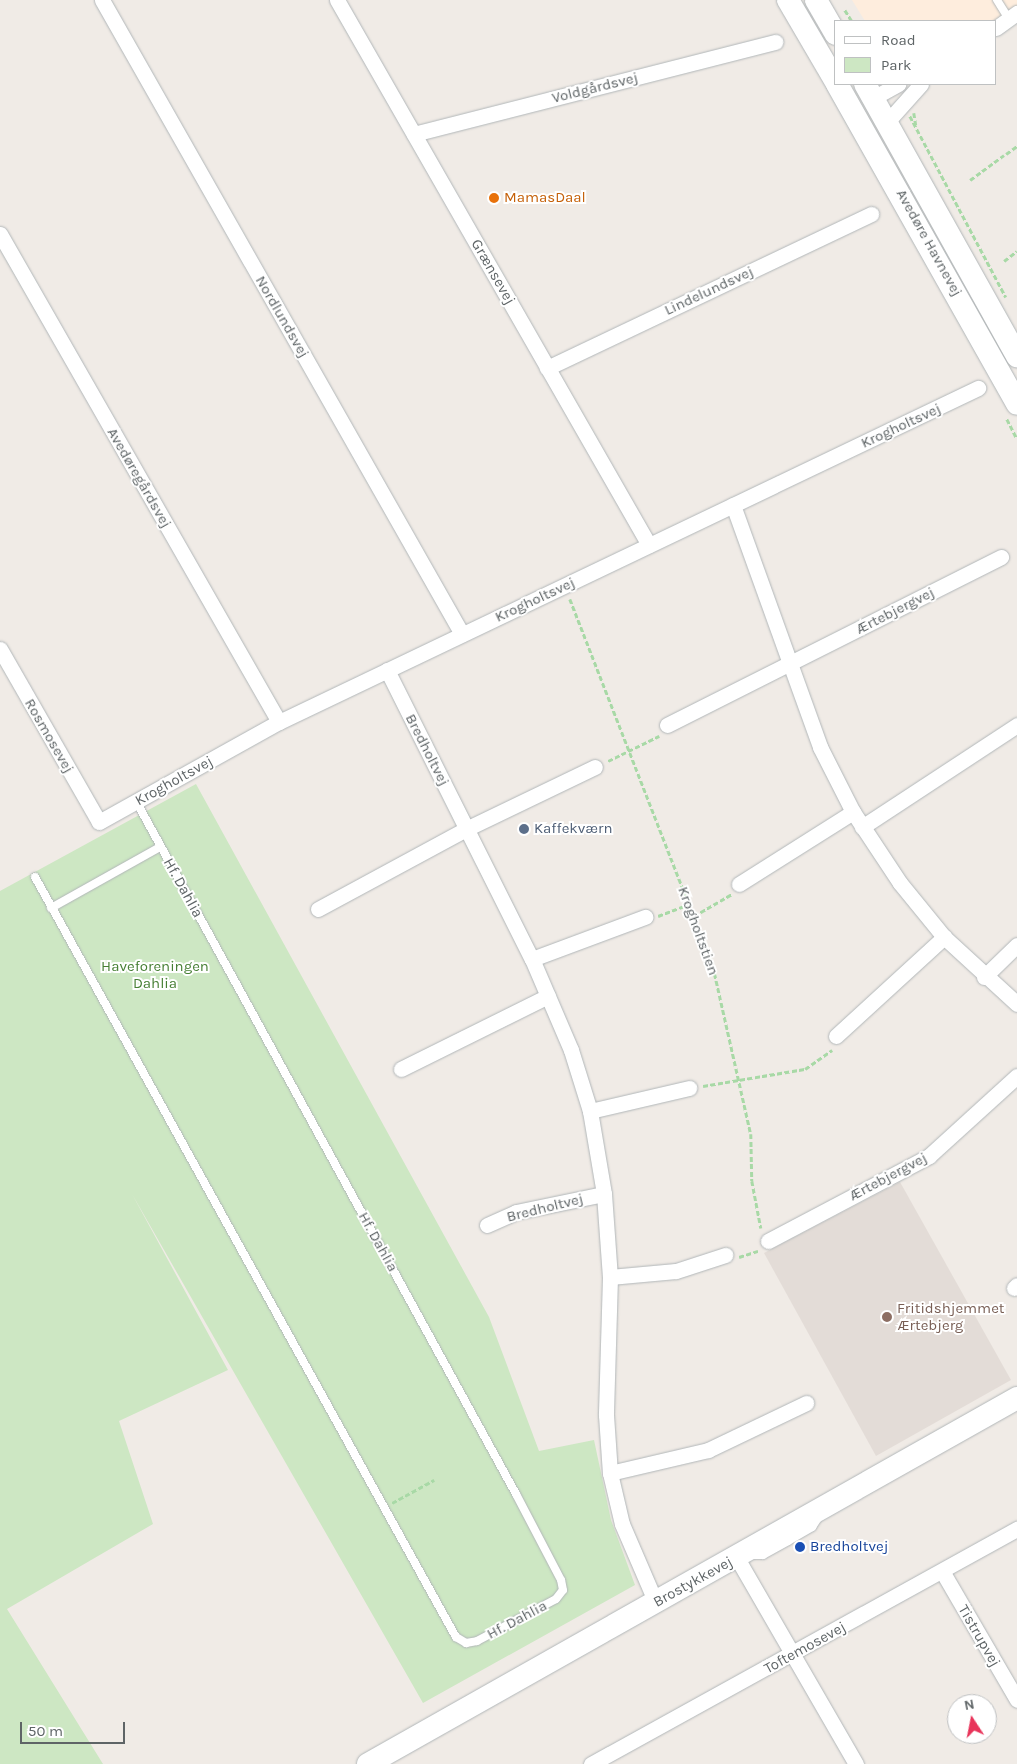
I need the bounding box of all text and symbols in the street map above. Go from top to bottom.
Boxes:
legend [834,20,997,85]
text: Road [881,31,916,49]
text: Park [881,56,911,74]
street label: Voldgårdsvej [550,69,640,107]
street label: Avedøre Havnevej [892,186,966,300]
place label: MamasDaal [504,189,586,207]
marker: MamasDaal [488,192,500,204]
street label: Grænsevej [467,236,519,308]
street label: Lindelundsvej [662,263,756,319]
street label: Nordlundsvej [251,273,313,361]
street label: Krogholtsvej [858,400,944,452]
street label: Avedøregårdsvej [103,425,175,531]
street label: Krogholtsvej [492,574,578,626]
street label: Ærtebjergvej [852,583,938,639]
street label: Rosmosevej [20,696,78,776]
street label: Bredholtvej [401,711,453,789]
street label: Krogholtsvej [132,752,216,810]
place label: Kaffekværn [534,820,613,838]
marker: Kaffekværn [518,823,530,835]
street label: Hf. Dahlia [159,855,207,921]
street label: Krogholtstien [674,884,722,978]
park label: Haveforeningen Dahlia [101,957,209,992]
street label: Ærtebjergvej [846,1149,930,1205]
street label: Bredholtvej [505,1190,585,1226]
street label: Hf. Dahlia [354,1209,402,1275]
place label: Fritidshjemmet Ærtebjerg [897,1299,1004,1334]
marker: Fritidshjemmet Ærtebjerg [881,1311,893,1323]
place label: Bredholtvej [810,1538,888,1556]
marker: Bredholtvej [794,1541,806,1553]
street label: Brostykkevej [650,1553,736,1611]
street label: Hf. Dahlia [484,1597,550,1643]
street label: Tistrupvej [954,1602,1004,1670]
street label: Toftemosevej [761,1618,849,1678]
north arrow [947,1694,997,1744]
text: N [963,1695,976,1714]
scale bar [22,1712,128,1744]
text: 50 m [28,1722,63,1740]

